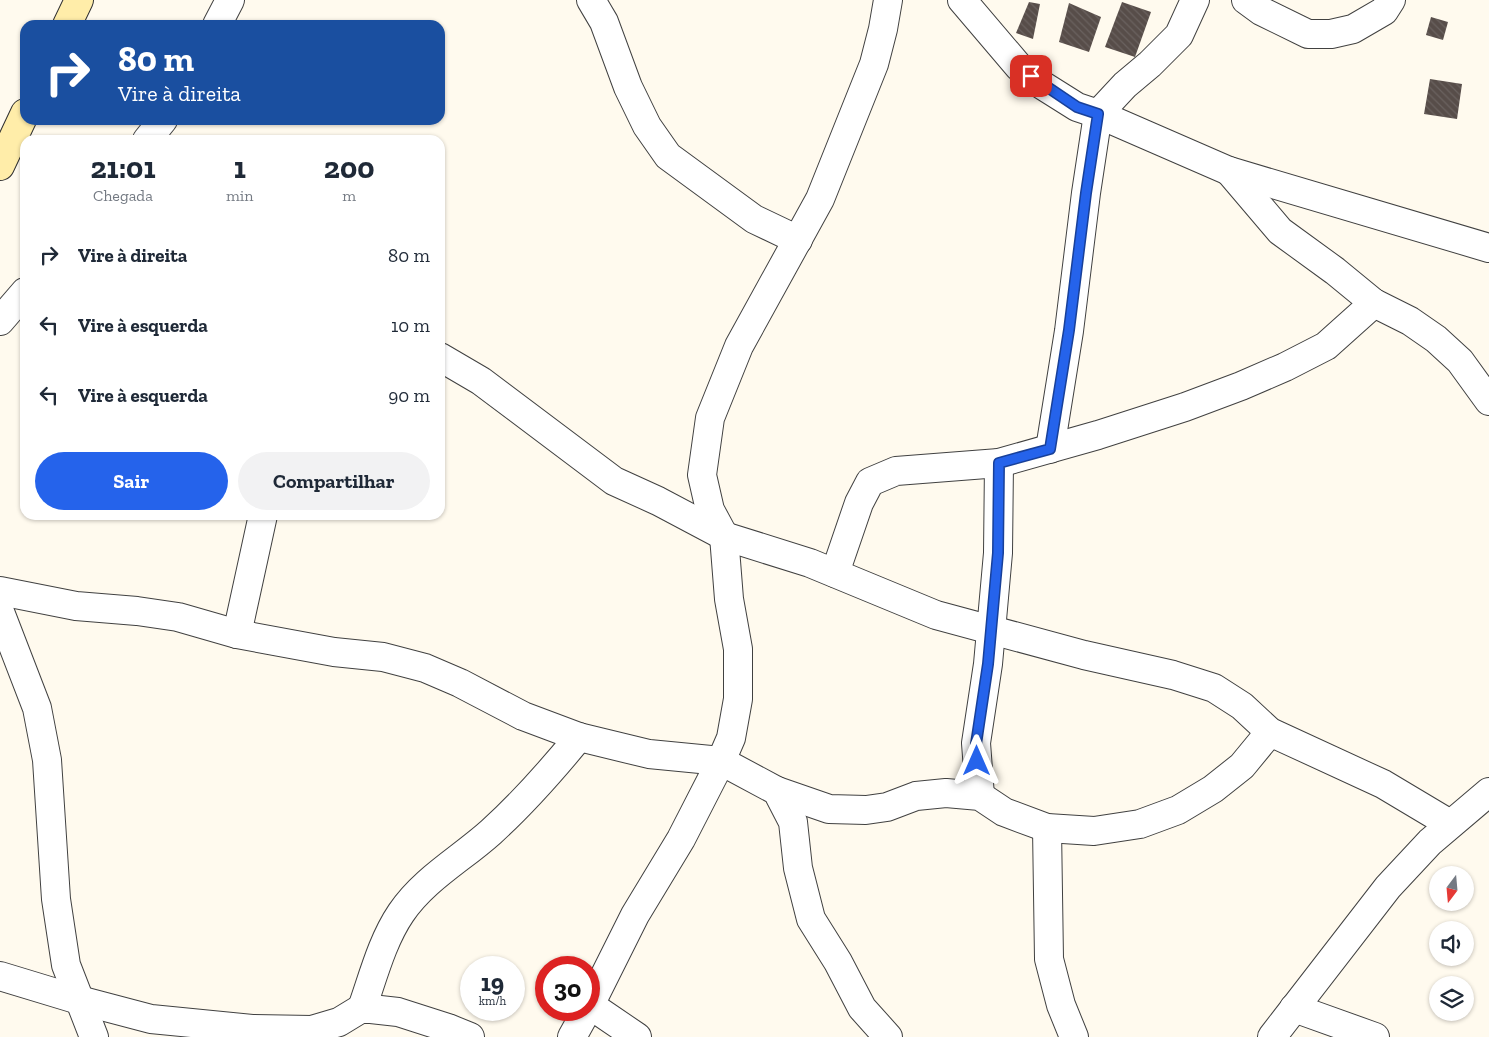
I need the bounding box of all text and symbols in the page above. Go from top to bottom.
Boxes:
text: 80 m [118,38,194,80]
icon: right [35,40,100,105]
pin [1010,55,1052,97]
icon: arrive [1017,62,1045,90]
text: Vire à direita [118,80,241,107]
text: 21:01 [90,150,156,186]
text: 1 [234,150,246,186]
text: 200 [324,150,375,186]
text: Chegada [93,186,153,205]
text: min [226,186,253,205]
text: m [342,186,356,205]
icon: right [35,241,63,269]
text: Vire à direita [78,244,187,267]
text: 80 m [388,244,430,267]
icon: left [35,311,63,339]
text: Vire à esquerda [78,314,208,337]
text: 10 m [391,314,430,337]
icon: left [35,381,63,409]
text: Vire à esquerda [78,384,208,407]
text: 90 m [388,384,430,407]
button: Sair [35,452,228,510]
button: Compartilhar [238,452,430,510]
position arrow [950,734,1002,786]
north arrow [1429,866,1474,911]
map controls [1429,866,1474,1021]
button: sound [1429,921,1474,966]
speed limit sign: 30 [535,956,600,1021]
text: 19 [481,967,504,997]
button: layers [1429,976,1474,1021]
text: km/h [479,994,506,1008]

